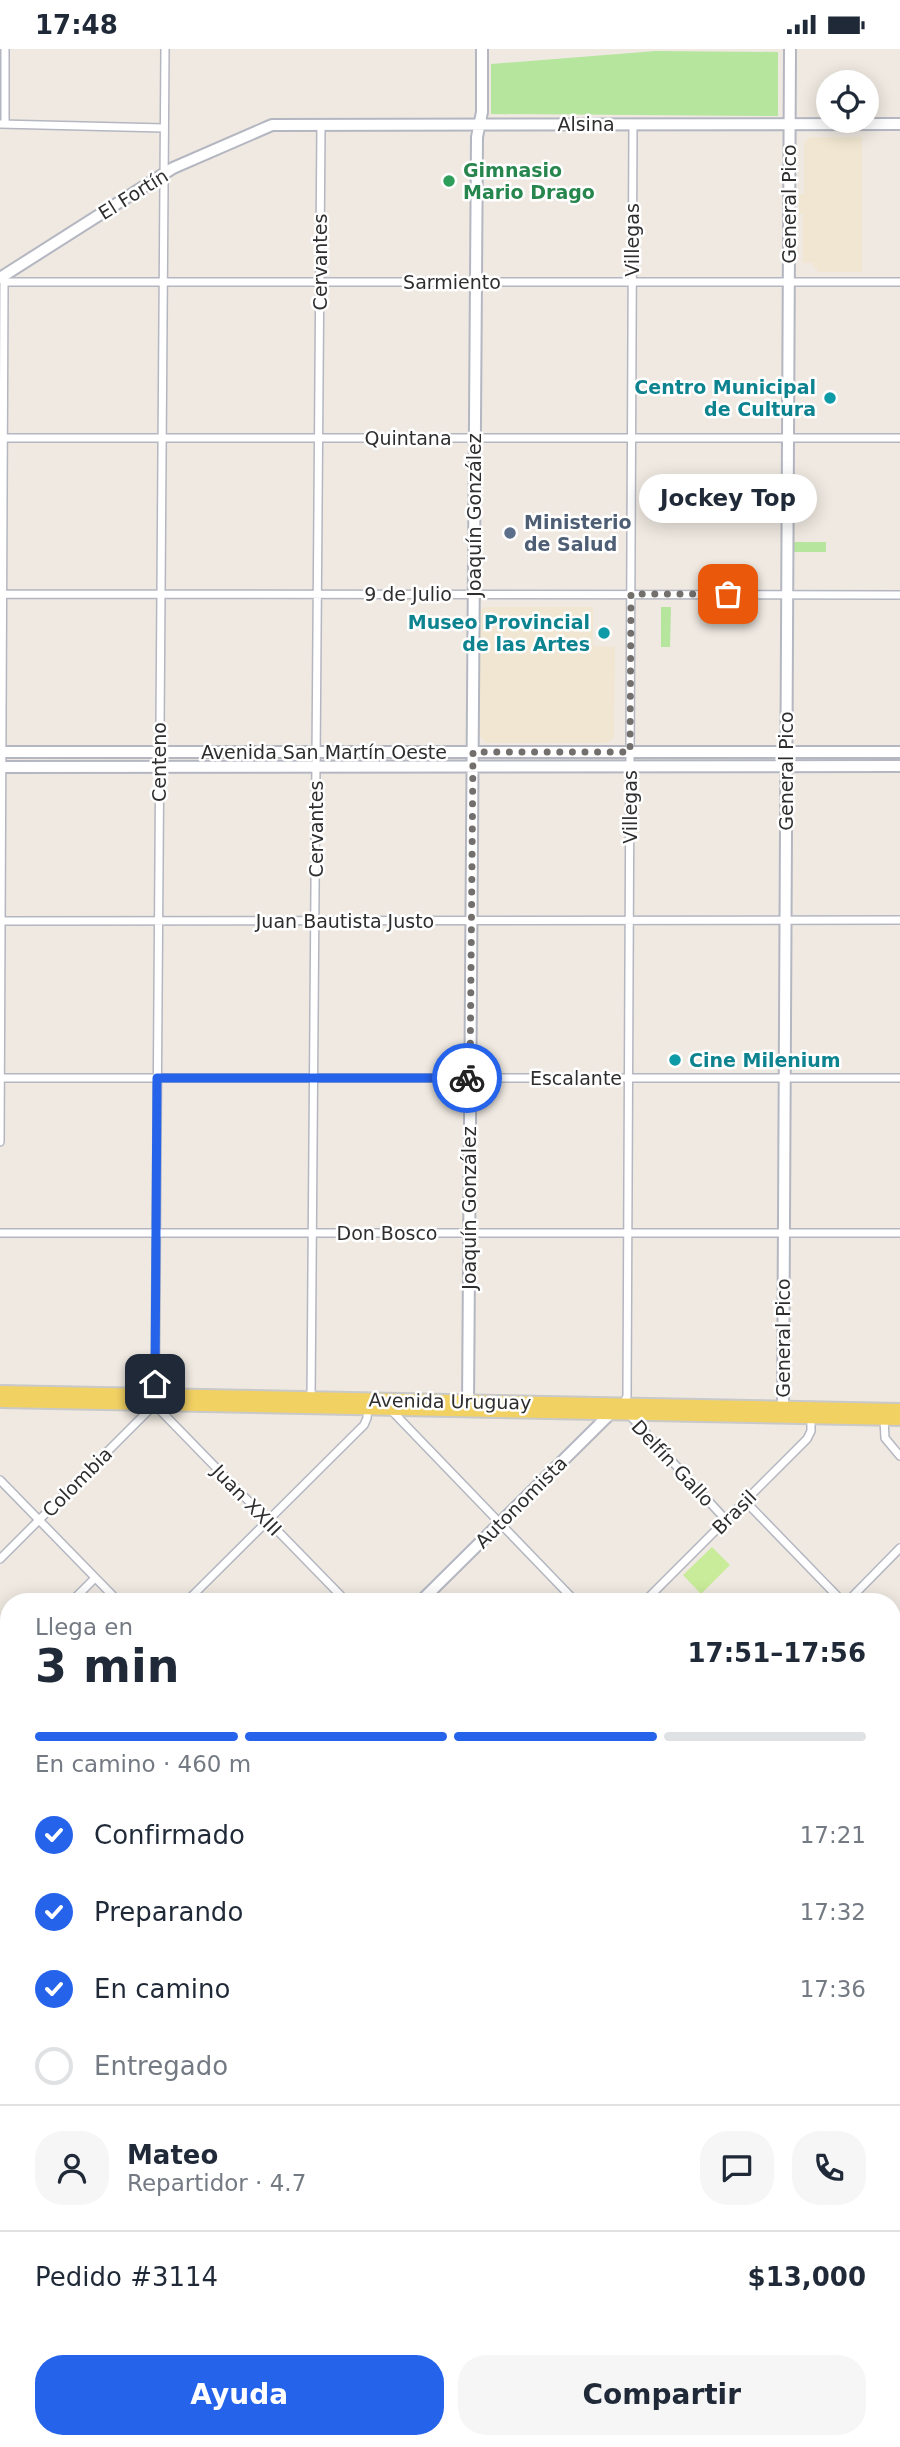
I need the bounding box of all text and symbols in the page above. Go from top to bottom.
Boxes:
text: 17:48 [35,10,118,40]
map controls [816,70,879,133]
button: locate [816,70,879,133]
street label: Alsina [557,113,615,135]
street label: General Pico [778,144,800,264]
place label: Gimnasio Mario Drago [463,159,595,203]
street label: El Fortín [94,164,172,224]
marker: Gimnasio Mario Drago [441,173,457,189]
street label: Villegas [621,203,643,277]
street label: Cervantes [309,214,331,310]
street label: Sarmiento [403,271,501,293]
place label: Centro Municipal de Cultura [634,376,816,420]
marker: Centro Municipal de Cultura [822,390,838,406]
street label: Quintana [364,427,452,449]
street label: Joaquín González [463,433,485,598]
callout: Jockey Top [639,475,817,524]
text: Jockey Top [660,485,796,511]
place label: Ministerio de Salud [524,511,632,555]
marker: Ministerio de Salud [502,525,518,541]
pin [698,564,758,624]
icon: bag [709,575,747,613]
street label: 9 de Julio [364,583,452,605]
place label: Museo Provincial de las Artes [408,611,590,655]
marker: Museo Provincial de las Artes [596,625,612,641]
street label: General Pico [775,711,797,831]
street label: Centeno [148,722,170,802]
street label: Avenida San Martín Oeste [201,741,447,763]
street label: Villegas [619,770,641,844]
street label: Cervantes [305,781,327,877]
street label: Juan Bautista Justo [255,910,434,932]
courier [432,1043,502,1113]
place label: Cine Milenium [689,1049,841,1071]
marker: Cine Milenium [667,1052,683,1068]
icon: bike [448,1059,486,1097]
street label: Escalante [530,1067,622,1089]
street label: Joaquín González [458,1126,480,1291]
street label: Don Bosco [337,1222,437,1244]
street label: General Pico [772,1278,794,1398]
pin [125,1354,185,1414]
icon: home [136,1365,174,1403]
street label: Avenida Uruguay [369,1389,531,1413]
street label: Delfín Gallo [627,1415,719,1511]
street label: Colombia [38,1443,116,1521]
street label: Autonomista [471,1452,571,1552]
street label: Juan XXIII [207,1459,286,1540]
street label: Brasil [708,1486,760,1538]
text: Llega en [35,1614,133,1640]
text: 17:51–17:56 [687,1638,866,1668]
text: 3 min [35,1639,179,1693]
text: En camino · 460 m [35,1751,251,1777]
icon: check [35,1816,73,1854]
text: Confirmado [94,1820,245,1850]
text: 17:21 [800,1822,866,1848]
icon: check [35,1893,73,1931]
text: Preparando [94,1897,243,1927]
text: 17:32 [800,1899,866,1925]
icon: check [35,1970,73,2008]
text: En camino [94,1974,230,2004]
text: 17:36 [800,1976,866,2002]
text: Entregado [94,2051,228,2081]
button: person [35,2131,109,2205]
button: chat [700,2131,774,2205]
button: phone [792,2131,866,2205]
text: Mateo [127,2140,218,2170]
text: Repartidor · 4.7 [127,2170,306,2196]
text: Pedido #3114 [35,2262,218,2292]
text: $13,000 [748,2262,866,2292]
button: Ayuda [35,2355,444,2435]
button: Compartir [458,2355,866,2435]

